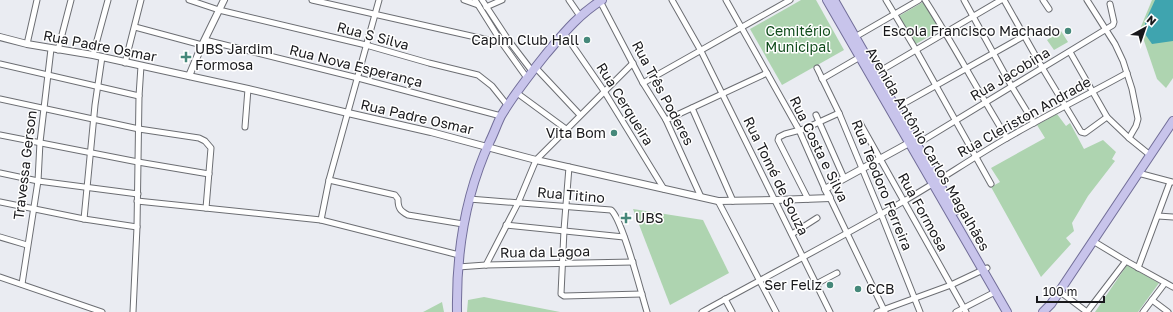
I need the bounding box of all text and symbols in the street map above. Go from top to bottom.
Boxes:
north arrow [1125,8,1165,48]
text: N [1144,12,1159,28]
street label: Rua S Silva [335,18,411,53]
park label: Cemitério Municipal [765,22,831,55]
place label: Escola Francisco Machado [883,22,1060,39]
street label: Rua Padre Osmar [42,26,159,65]
marker: Escola Francisco Machado [1063,26,1073,36]
place label: Capim Club Hall [471,31,579,48]
marker: Capim Club Hall [582,35,592,45]
street label: Rua Três Poderes [629,38,698,148]
place label: UBS Jardim Formosa [195,40,273,73]
street label: Rua Nova Esperança [288,41,425,90]
street label: Rua Jacobina [967,43,1053,104]
street label: Avenida Antônio Carlos Magalhães [863,44,994,254]
marker: UBS Jardim Formosa [180,51,192,63]
street label: Rua Cerqueira [593,59,658,148]
street label: Rua Cleriston Andrade [954,73,1094,160]
street label: Rua Costa e Silva [787,93,852,204]
street label: Rua Padre Osmar [359,95,476,138]
street label: Travessa Gerson [9,109,40,221]
street label: Rua Tomé de Souza [740,114,813,238]
street label: Rua Teodoro Ferreira [848,117,916,253]
place label: Vita Bom [546,124,606,141]
marker: Vita Bom [609,128,619,138]
street label: Rua Formosa [895,169,952,254]
street label: Rua Titino [536,183,606,206]
place label: UBS [635,209,664,226]
marker: UBS [620,212,632,224]
street label: Rua da Lagoa [500,242,590,261]
place label: Ser Feliz [764,276,822,293]
scale bar [1037,278,1104,304]
marker: Ser Feliz [825,280,835,290]
place label: CCB [866,280,894,297]
marker: CCB [853,284,863,294]
text: 100 m [1043,284,1077,299]

